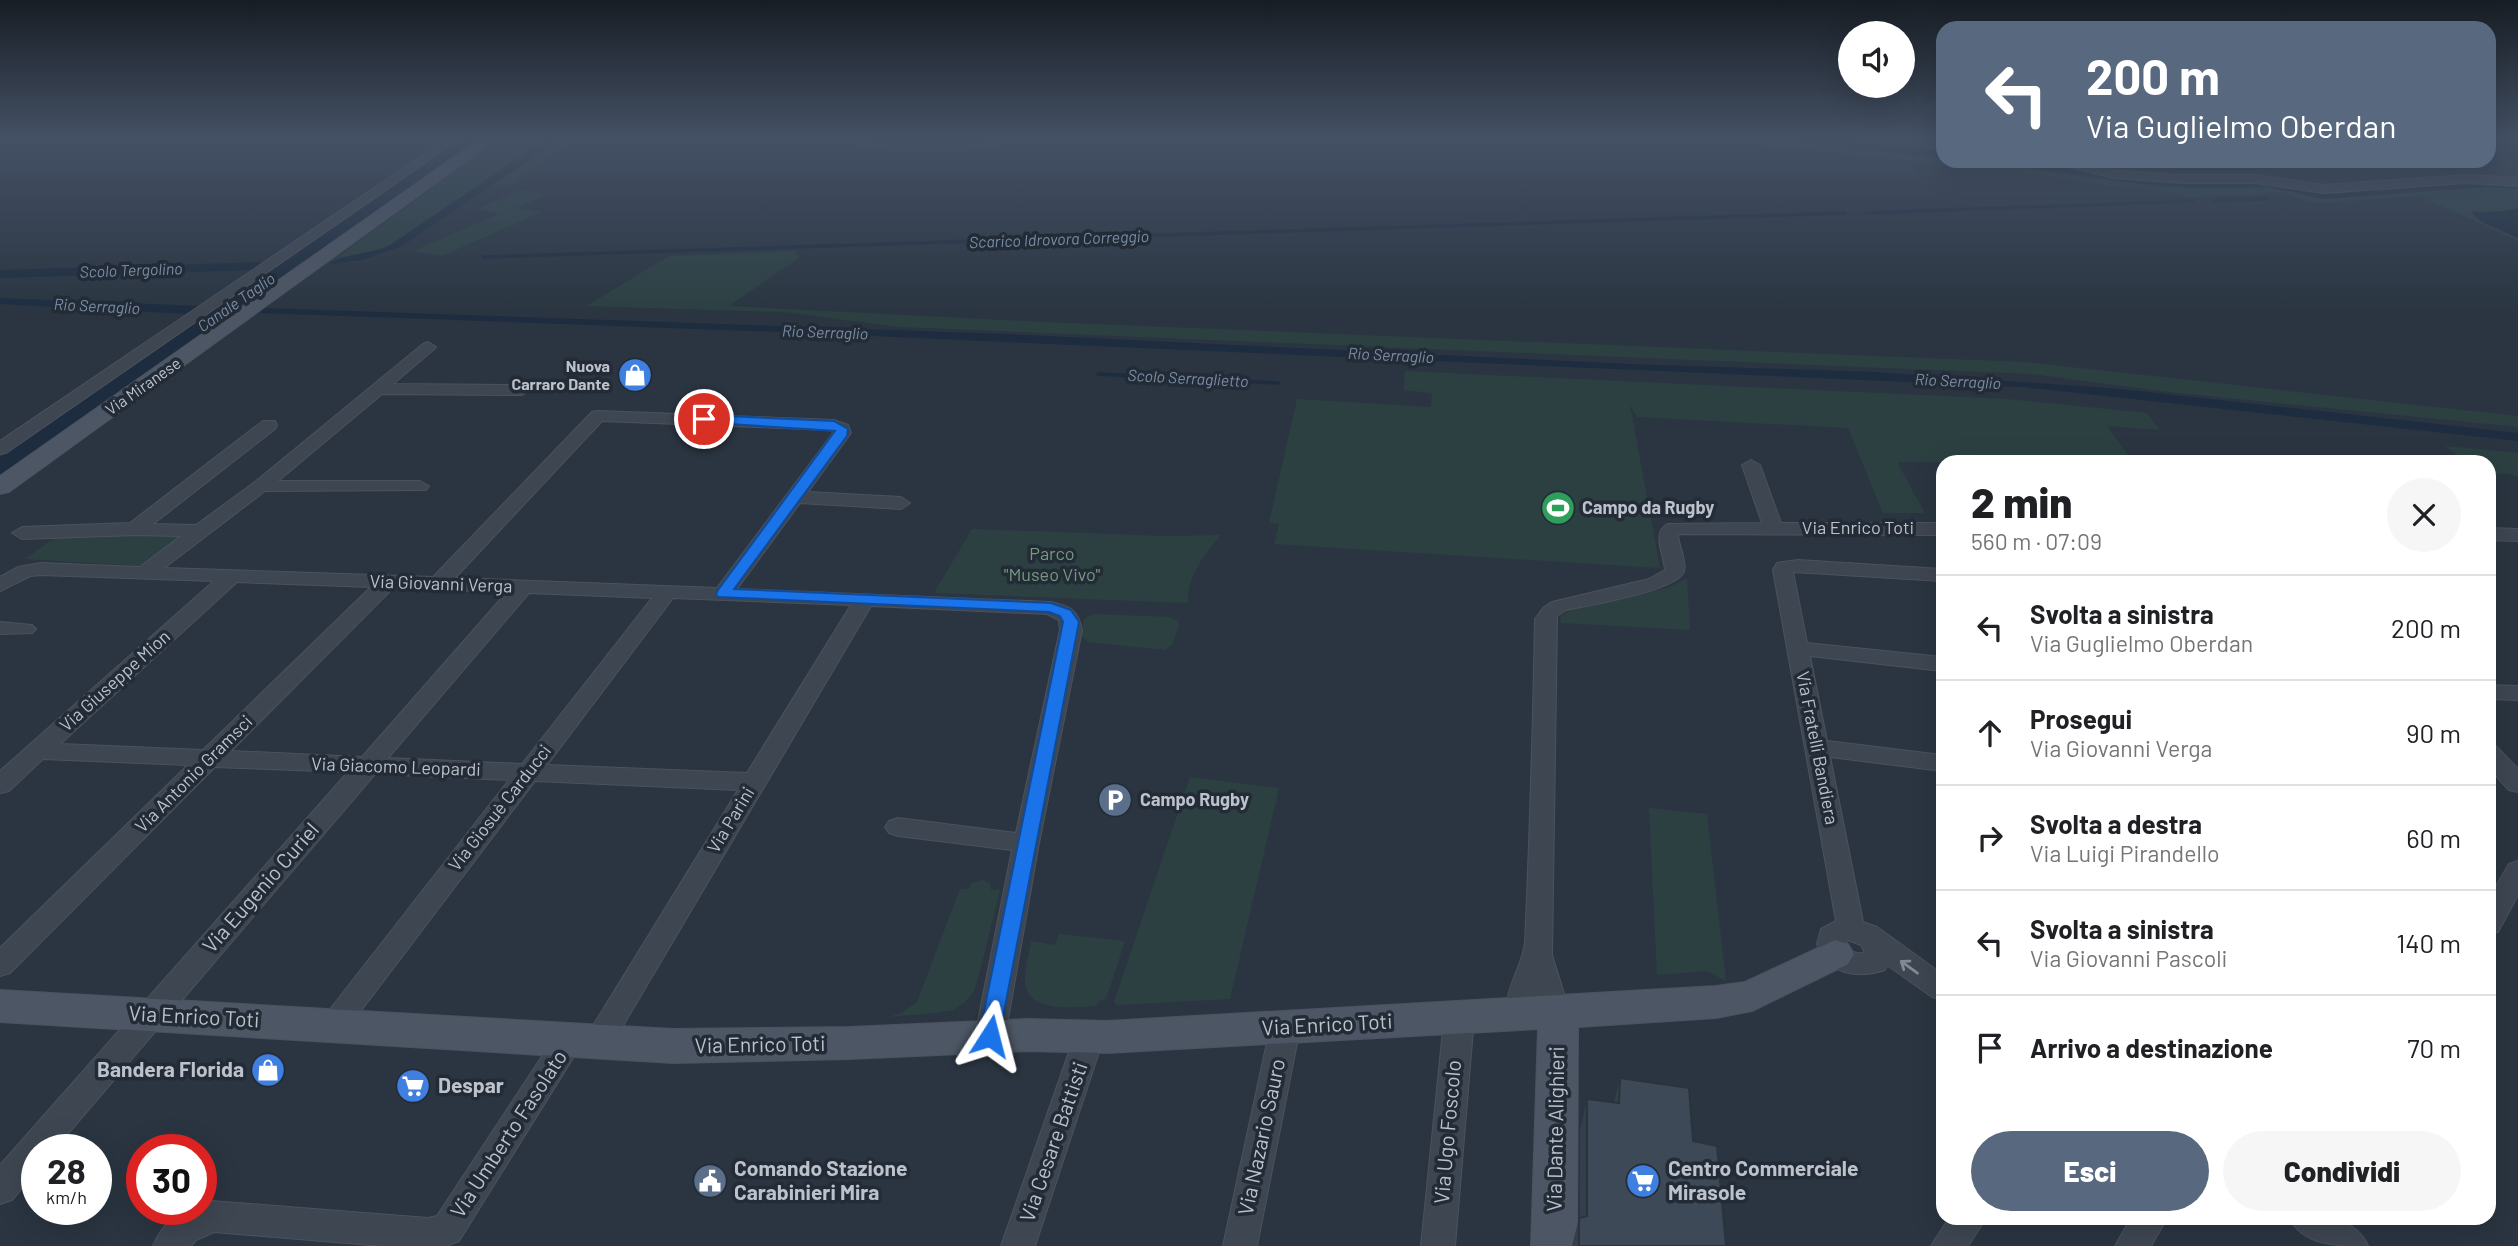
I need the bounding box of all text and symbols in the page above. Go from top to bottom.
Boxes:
map controls [1838,21,1915,98]
button: sound [1838,21,1915,98]
text: 200 m [2086,46,2220,105]
icon: left [1971,49,2062,140]
text: Via Guglielmo Oberdan [2086,106,2396,144]
water label: Scarico Idrovora Correggio [969,226,1149,251]
water label: Scolo Tergolino [79,258,183,281]
water label: Canale Taglio [193,268,278,335]
water label: Rio Serraglio [53,294,141,317]
water label: Rio Serraglio [782,321,868,342]
water label: Rio Serraglio [1347,343,1435,366]
street label: Via Miranese [101,353,184,418]
place label: Nuova Carraro Dante [511,356,610,393]
shop icon: Nuova Carraro Dante [616,356,654,394]
water label: Scolo Serraglietto [1127,365,1249,390]
water label: Rio Serraglio [1914,369,2002,392]
pin [674,389,734,449]
icon: arrive [685,400,723,438]
text: 2 min [1971,476,2072,526]
button: close [2387,478,2461,552]
sports icon: Campo da Rugby [1539,489,1577,527]
place label: Campo da Rugby [1582,496,1714,518]
street label: Via Enrico Toti [1802,516,1914,538]
text: 560 m · 07:09 [1971,527,2102,555]
park label: Parco "Museo Vivo" [1004,542,1101,585]
street label: Via Giovanni Verga [369,570,513,596]
text: Svolta a sinistra [2030,598,2214,629]
icon: left [1971,609,2009,647]
text: 200 m [2391,612,2461,643]
street label: Via Giuseppe Mion [54,625,174,736]
text: Via Guglielmo Oberdan [2030,629,2253,657]
street label: Via Fratelli Bandiera [1792,669,1844,826]
text: Prosegui [2030,703,2132,734]
street label: Via Antonio Gramsci [130,710,256,836]
icon: ahead [1971,714,2009,752]
text: 90 m [2406,717,2461,748]
text: Via Giovanni Verga [2030,734,2212,762]
street label: Via Giosuè Carducci [443,740,555,875]
street label: Via Giacomo Leopardi [311,752,481,780]
parking icon: Campo Rugby [1096,781,1134,819]
street label: Via Parini [702,782,758,857]
place label: Campo Rugby [1140,788,1249,810]
text: Svolta a destra [2030,808,2202,839]
street label: Via Eugenio Curiel [197,817,323,957]
icon: right [1971,819,2009,857]
text: 60 m [2406,822,2461,853]
text: Via Luigi Pirandello [2030,839,2220,867]
text: Svolta a sinistra [2030,913,2214,944]
icon: left [1971,924,2009,962]
text: 140 m [2396,927,2461,958]
text: Via Giovanni Pascoli [2030,944,2227,972]
one-way arrow [1900,959,1919,974]
position arrow [953,999,1027,1073]
street label: Via Enrico Toti [128,1000,260,1031]
street label: Via Enrico Toti [1261,1008,1393,1039]
icon: arrive [1971,1029,2009,1067]
street label: Via Enrico Toti [694,1030,826,1057]
text: Arrivo a destinazione [2030,1032,2273,1063]
text: 70 m [2407,1032,2461,1063]
street label: Via Umberto Fasolato [444,1045,571,1222]
street label: Via Dante Alighieri [1541,1046,1568,1212]
shop icon: Bandera Florida [249,1051,287,1089]
place label: Bandera Florida [97,1056,244,1081]
street label: Via Nazario Sauro [1232,1056,1289,1217]
street label: Via Cesare Battisti [1013,1058,1092,1225]
street label: Via Ugo Foscolo [1428,1059,1465,1205]
supermarket icon: Despar [394,1067,432,1105]
place label: Despar [438,1072,504,1097]
button: Esci [1971,1131,2209,1211]
button: Condividi [2223,1131,2461,1211]
speed limit sign: 30 [126,1134,217,1225]
text: 28 [47,1149,86,1191]
place label: Comando Stazione Carabinieri Mira [734,1155,907,1204]
place label: Centro Commerciale Mirasole [1668,1155,1858,1204]
public building icon: Comando Stazione Carabinieri Mira [691,1162,729,1200]
supermarket icon: Centro Commerciale Mirasole [1624,1162,1662,1200]
text: km/h [46,1186,87,1208]

